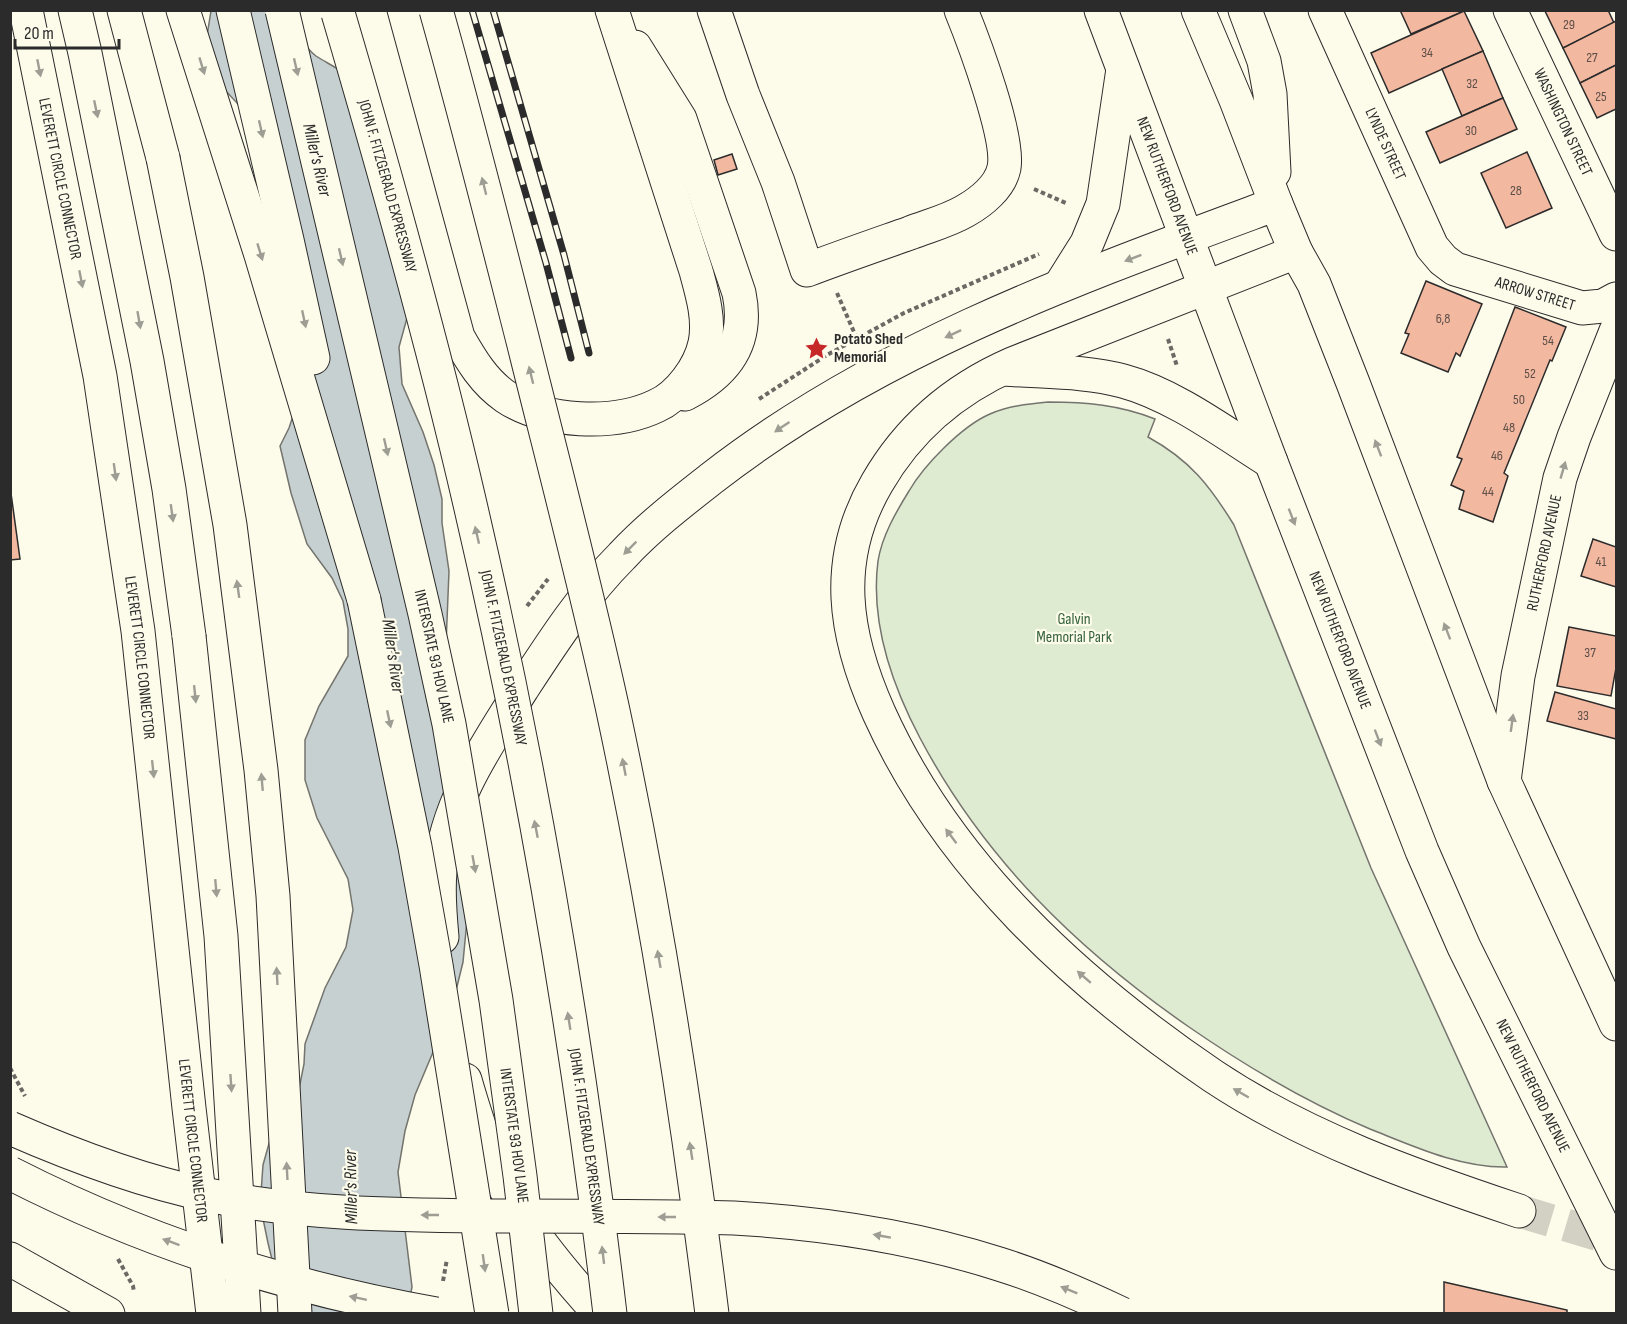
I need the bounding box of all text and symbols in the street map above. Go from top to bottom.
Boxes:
scale bar [15,12,118,50]
house number: 29 [1563,16,1575,33]
text: 20 m [24,23,54,44]
house number: 34 [1421,44,1433,61]
house number: 27 [1586,49,1598,66]
one-way arrow [198,57,207,75]
one-way arrow [34,58,44,77]
one-way arrow [291,58,301,77]
street label: WASHINGTON STREET [1530,65,1597,179]
house number: 32 [1466,75,1478,92]
house number: 25 [1595,88,1607,105]
street label: LEVERETT CIRCLE CONNECTOR [34,96,86,261]
street label: JOHN F. FITZGERALD EXPRESSWAY [354,96,421,275]
one-way arrow [92,99,101,118]
street label: LYNDE STREET [1361,105,1410,184]
street label: NEW RUTHERFORD AVENUE [1133,114,1202,258]
one-way arrow [257,119,267,138]
water label: Miller's River [299,121,337,199]
house number: 30 [1465,122,1477,139]
one-way arrow [478,177,488,195]
house number: 28 [1510,182,1522,199]
one-way arrow [256,243,266,261]
one-way arrow [336,248,346,266]
one-way arrow [1124,254,1142,264]
one-way arrow [77,270,86,289]
street label: ARROW STREET [1492,272,1578,315]
one-way arrow [300,310,309,329]
house number: 6,8 [1436,310,1450,327]
one-way arrow [135,311,144,330]
one-way arrow [944,329,962,339]
place label: Potato Shed Memorial [834,330,903,367]
house number: 54 [1542,332,1554,349]
place icon: Potato Shed Memorial [803,335,829,361]
house number: 52 [1524,365,1536,382]
one-way arrow [526,366,536,384]
house number: 50 [1513,391,1525,408]
house number: 48 [1503,419,1515,436]
one-way arrow [775,421,791,433]
one-way arrow [381,438,391,456]
one-way arrow [1373,439,1382,457]
house number: 46 [1491,447,1503,464]
one-way arrow [1559,461,1568,479]
one-way arrow [110,462,119,481]
house number: 44 [1482,483,1494,500]
street label: RUTHERFORD AVENUE [1523,493,1566,613]
one-way arrow [167,503,176,522]
one-way arrow [1288,508,1297,526]
one-way arrow [472,525,481,544]
one-way arrow [622,541,637,555]
house number: 41 [1596,553,1606,570]
street label: JOHN F. FITZGERALD EXPRESSWAY [476,567,531,747]
street label: NEW RUTHERFORD AVENUE [1305,569,1375,712]
street label: LEVERETT CIRCLE CONNECTOR [120,575,159,740]
one-way arrow [233,579,243,598]
street label: INTERSTATE 93 HOV LANE [410,588,458,725]
park label: Galvin Memorial Park [1036,610,1112,647]
water label: Miller's River [377,618,409,695]
one-way arrow [1441,621,1451,639]
house number: 37 [1584,644,1596,661]
one-way arrow [191,685,200,704]
house number: 33 [1577,707,1589,724]
one-way arrow [385,710,394,729]
one-way arrow [1507,713,1516,732]
one-way arrow [1374,729,1383,747]
one-way arrow [619,758,628,777]
one-way arrow [148,760,158,779]
one-way arrow [257,773,267,792]
one-way arrow [531,819,540,838]
one-way arrow [945,828,957,844]
one-way arrow [470,854,479,873]
one-way arrow [211,879,221,898]
one-way arrow [654,949,663,968]
one-way arrow [272,967,281,986]
one-way arrow [1076,971,1092,984]
one-way arrow [564,1011,573,1030]
street label: NEW RUTHERFORD AVENUE [1492,1016,1574,1156]
street label: JOHN F. FITZGERALD EXPRESSWAY [565,1046,608,1227]
street label: LEVERETT CIRCLE CONNECTOR [174,1058,212,1224]
street label: INTERSTATE 93 HOV LANE [496,1067,533,1204]
one-way arrow [226,1073,236,1092]
one-way arrow [1233,1088,1249,1099]
one-way arrow [686,1142,695,1161]
water label: Miller's River [340,1149,362,1224]
one-way arrow [283,1162,292,1181]
one-way arrow [421,1210,440,1220]
one-way arrow [658,1212,677,1222]
one-way arrow [872,1231,891,1240]
one-way arrow [162,1237,180,1247]
one-way arrow [599,1246,608,1265]
one-way arrow [480,1254,489,1273]
one-way arrow [1059,1285,1077,1295]
one-way arrow [348,1293,367,1302]

